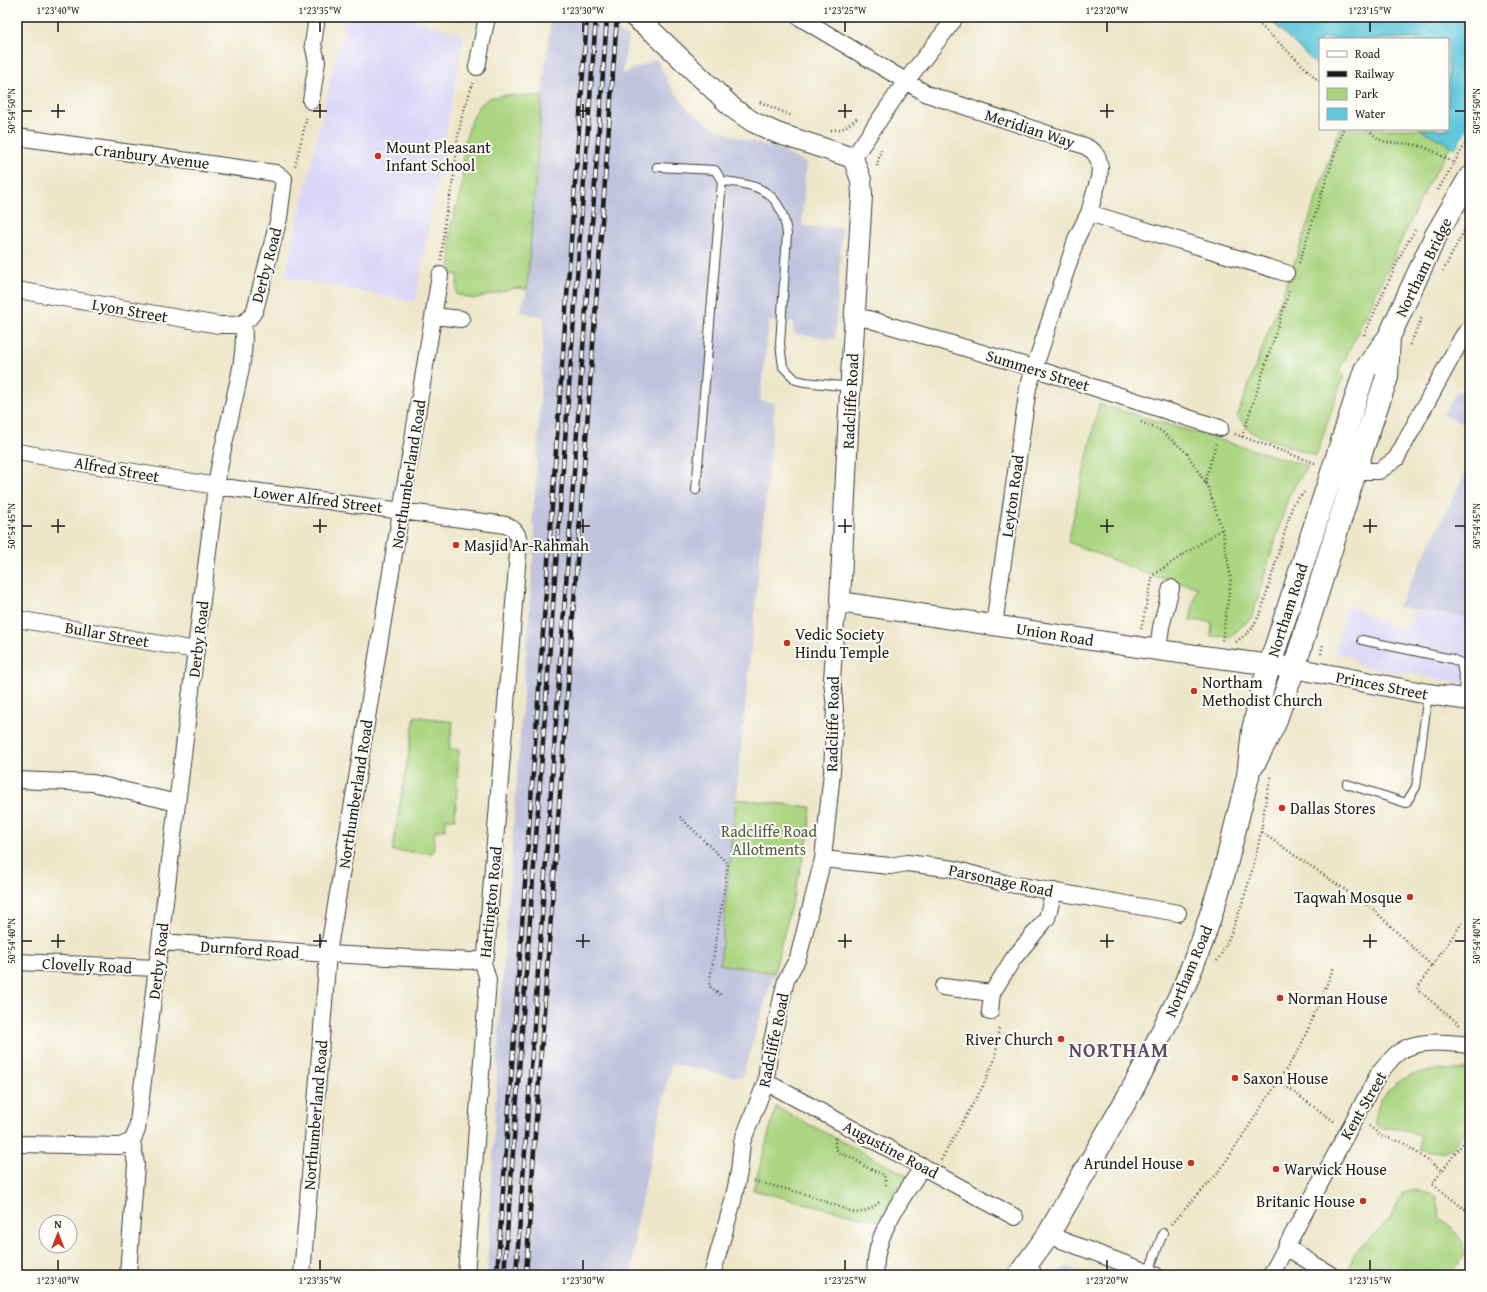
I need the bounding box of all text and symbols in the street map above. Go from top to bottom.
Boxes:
text: 1°23'40"W [36,3,80,18]
text: 1°23'35"W [298,3,342,18]
text: 1°23'30"W [561,3,605,18]
text: 1°23'25"W [823,3,867,18]
text: 1°23'20"W [1085,3,1129,18]
text: 1°23'15"W [1348,3,1392,18]
legend [1319,38,1449,130]
text: Road [1355,45,1381,62]
text: Railway [1355,65,1394,82]
text: Park [1355,85,1379,102]
text: 50°54'50"N [4,88,19,134]
text: 50°54'50"N [1469,88,1484,134]
street label: Meridian Way [982,102,1078,154]
text: Water [1355,105,1385,122]
place label: Mount Pleasant Infant School [386,135,491,177]
street label: Cranbury Avenue [93,137,211,175]
marker: Mount Pleasant Infant School [373,151,383,161]
street label: Northam Bridge [1389,213,1457,321]
street label: Derby Road [244,224,288,305]
street label: Lyon Street [90,292,170,329]
street label: Summers Street [983,343,1093,397]
street label: Radcliffe Road [836,352,865,450]
street label: Northumberland Road [384,397,432,550]
street label: Alfred Street [73,450,162,488]
street label: Leyton Road [994,453,1030,539]
street label: Lower Alfred Street [252,479,384,519]
text: 50°54'45"N [4,503,19,549]
text: 50°54'45"N [1469,503,1484,549]
place label: Masjid Ar-Rahmah [464,533,589,557]
marker: Masjid Ar-Rahmah [451,540,461,550]
street label: Northam Road [1261,559,1314,660]
street label: Derby Road [181,599,215,679]
street label: Bullar Street [63,615,151,653]
street label: Union Road [1015,616,1096,652]
place label: Vedic Society Hindu Temple [795,622,889,664]
marker: Vedic Society Hindu Temple [782,638,792,648]
street label: Princes Street [1334,664,1431,706]
place label: Northam Methodist Church [1202,670,1323,712]
street label: Radcliffe Road [819,675,845,772]
marker: Northam Methodist Church [1189,686,1199,696]
street label: Northumberland Road [331,717,379,870]
place label: Dallas Stores [1290,796,1376,820]
marker: Dallas Stores [1277,803,1287,813]
park label: Radcliffe Road Allotments [721,819,817,861]
street label: Hartington Road [472,845,508,959]
street label: Parsonage Road [947,857,1056,903]
place label: Taqwah Mosque [1294,885,1402,909]
marker: Taqwah Mosque [1405,892,1415,902]
text: 50°54'40"N [4,918,19,964]
text: 50°54'40"N [1469,918,1484,964]
street label: Derby Road [141,921,175,1001]
street label: Northam Road [1158,921,1218,1021]
street label: Durnford Road [200,934,301,964]
street label: Clovelly Road [41,951,133,979]
place label: Norman House [1288,986,1388,1010]
street label: Radcliffe Road [751,990,795,1089]
marker: Norman House [1275,993,1285,1003]
place label: River Church [966,1027,1053,1051]
marker: River Church [1056,1034,1066,1044]
district label: NORTHAM [1069,1035,1169,1064]
street label: Northumberland Road [296,1039,334,1191]
place label: Saxon House [1243,1066,1328,1090]
street label: Kent Street [1334,1066,1392,1144]
marker: Saxon House [1230,1073,1240,1083]
street label: Augustine Road [839,1114,943,1184]
place label: Arundel House [1084,1151,1183,1175]
place label: Warwick House [1284,1157,1387,1181]
marker: Arundel House [1186,1158,1196,1168]
marker: Warwick House [1271,1164,1281,1174]
place label: Britanic House [1256,1189,1355,1213]
marker: Britanic House [1358,1196,1368,1206]
north arrow [38,1214,78,1254]
text: N [54,1216,62,1232]
text: 1°23'40"W [36,1273,80,1288]
text: 1°23'35"W [298,1273,342,1288]
text: 1°23'30"W [561,1273,605,1288]
text: 1°23'25"W [823,1273,867,1288]
text: 1°23'20"W [1085,1273,1129,1288]
text: 1°23'15"W [1348,1273,1392,1288]

